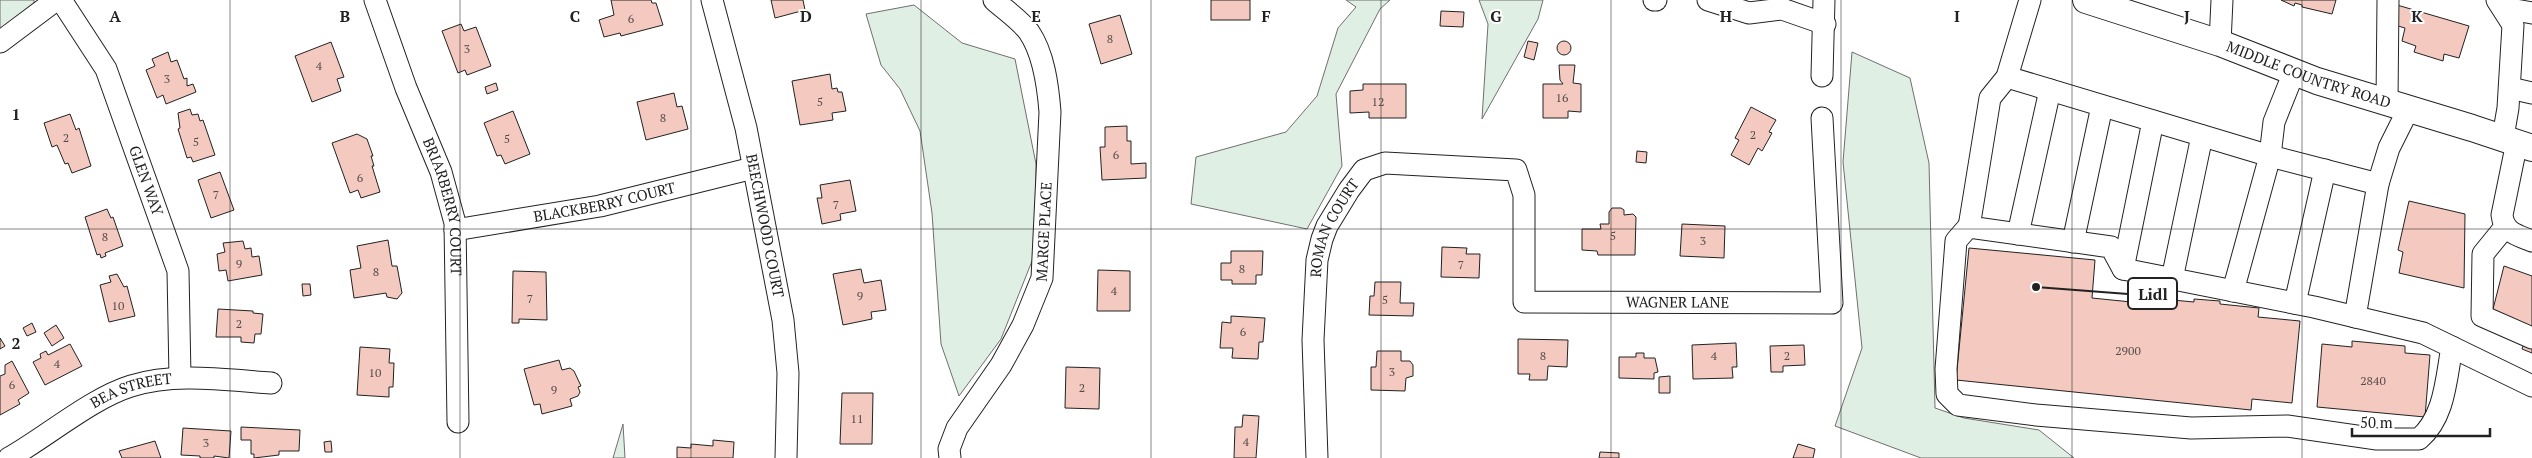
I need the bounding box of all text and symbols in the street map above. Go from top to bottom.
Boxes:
text: A [109,5,121,27]
text: B [340,5,350,27]
text: C [570,5,580,27]
text: D [800,5,812,27]
text: E [1031,5,1041,27]
text: F [1261,5,1271,27]
text: G [1490,5,1502,27]
text: H [1720,5,1732,27]
text: I [1954,5,1960,27]
text: J [2184,5,2190,27]
text: K [2411,5,2423,27]
house number: 6 [628,11,635,26]
house number: 8 [1107,31,1113,46]
street label: MIDDLE COUNTRY ROAD [2224,36,2394,112]
house number: 3 [464,41,470,56]
house number: 4 [316,58,323,73]
house number: 3 [164,71,170,86]
house number: 16 [1556,90,1569,105]
house number: 5 [817,94,823,109]
house number: 12 [1372,94,1384,109]
text: 1 [11,103,21,125]
house number: 8 [660,110,666,125]
house number: 2 [1750,127,1756,142]
house number: 2 [63,130,69,145]
house number: 5 [504,131,510,146]
house number: 5 [193,134,199,149]
street label: BRIARBERRY COURT [419,134,467,276]
street label: GLEN WAY [125,143,169,219]
house number: 6 [1113,147,1120,162]
street label: BEECHWOOD COURT [742,152,789,299]
house number: 6 [357,170,364,185]
street label: ROMAN COURT [1305,174,1363,278]
street label: BLACKBERRY COURT [532,177,677,226]
street label: MARGE PLACE [1031,181,1056,282]
house number: 7 [213,187,219,202]
house number: 7 [833,197,839,212]
house number: 5 [1610,228,1616,243]
house number: 8 [102,229,108,244]
house number: 3 [1700,233,1706,248]
house number: 9 [236,256,242,271]
house number: 7 [1458,257,1464,272]
house number: 8 [1239,261,1245,276]
house number: 8 [373,264,379,279]
callout: Lidl [2128,278,2177,309]
house number: 4 [1111,283,1118,298]
text: Lidl [2138,283,2168,305]
house number: 9 [857,288,863,303]
house number: 7 [527,291,533,306]
street label: WAGNER LANE [1626,291,1729,312]
house number: 5 [1382,292,1388,307]
house number: 10 [112,298,124,313]
house number: 2 [236,316,242,331]
house number: 6 [1240,324,1247,339]
text: 2 [11,332,21,354]
house number: 2900 [2115,343,2141,358]
house number: 8 [1540,348,1546,363]
house number: 4 [1711,348,1718,363]
house number: 2 [1784,348,1790,363]
house number: 4 [54,356,61,371]
house number: 3 [1389,364,1395,379]
house number: 10 [369,365,381,380]
street label: BEA STREET [86,368,173,412]
house number: 2840 [2360,373,2386,388]
house number: 6 [9,377,16,392]
house number: 2 [1079,380,1085,395]
house number: 9 [551,382,557,397]
scale bar [2352,406,2490,438]
house number: 11 [851,411,863,426]
text: 50 m [2360,412,2393,432]
house number: 4 [1243,434,1250,449]
house number: 3 [203,435,209,450]

